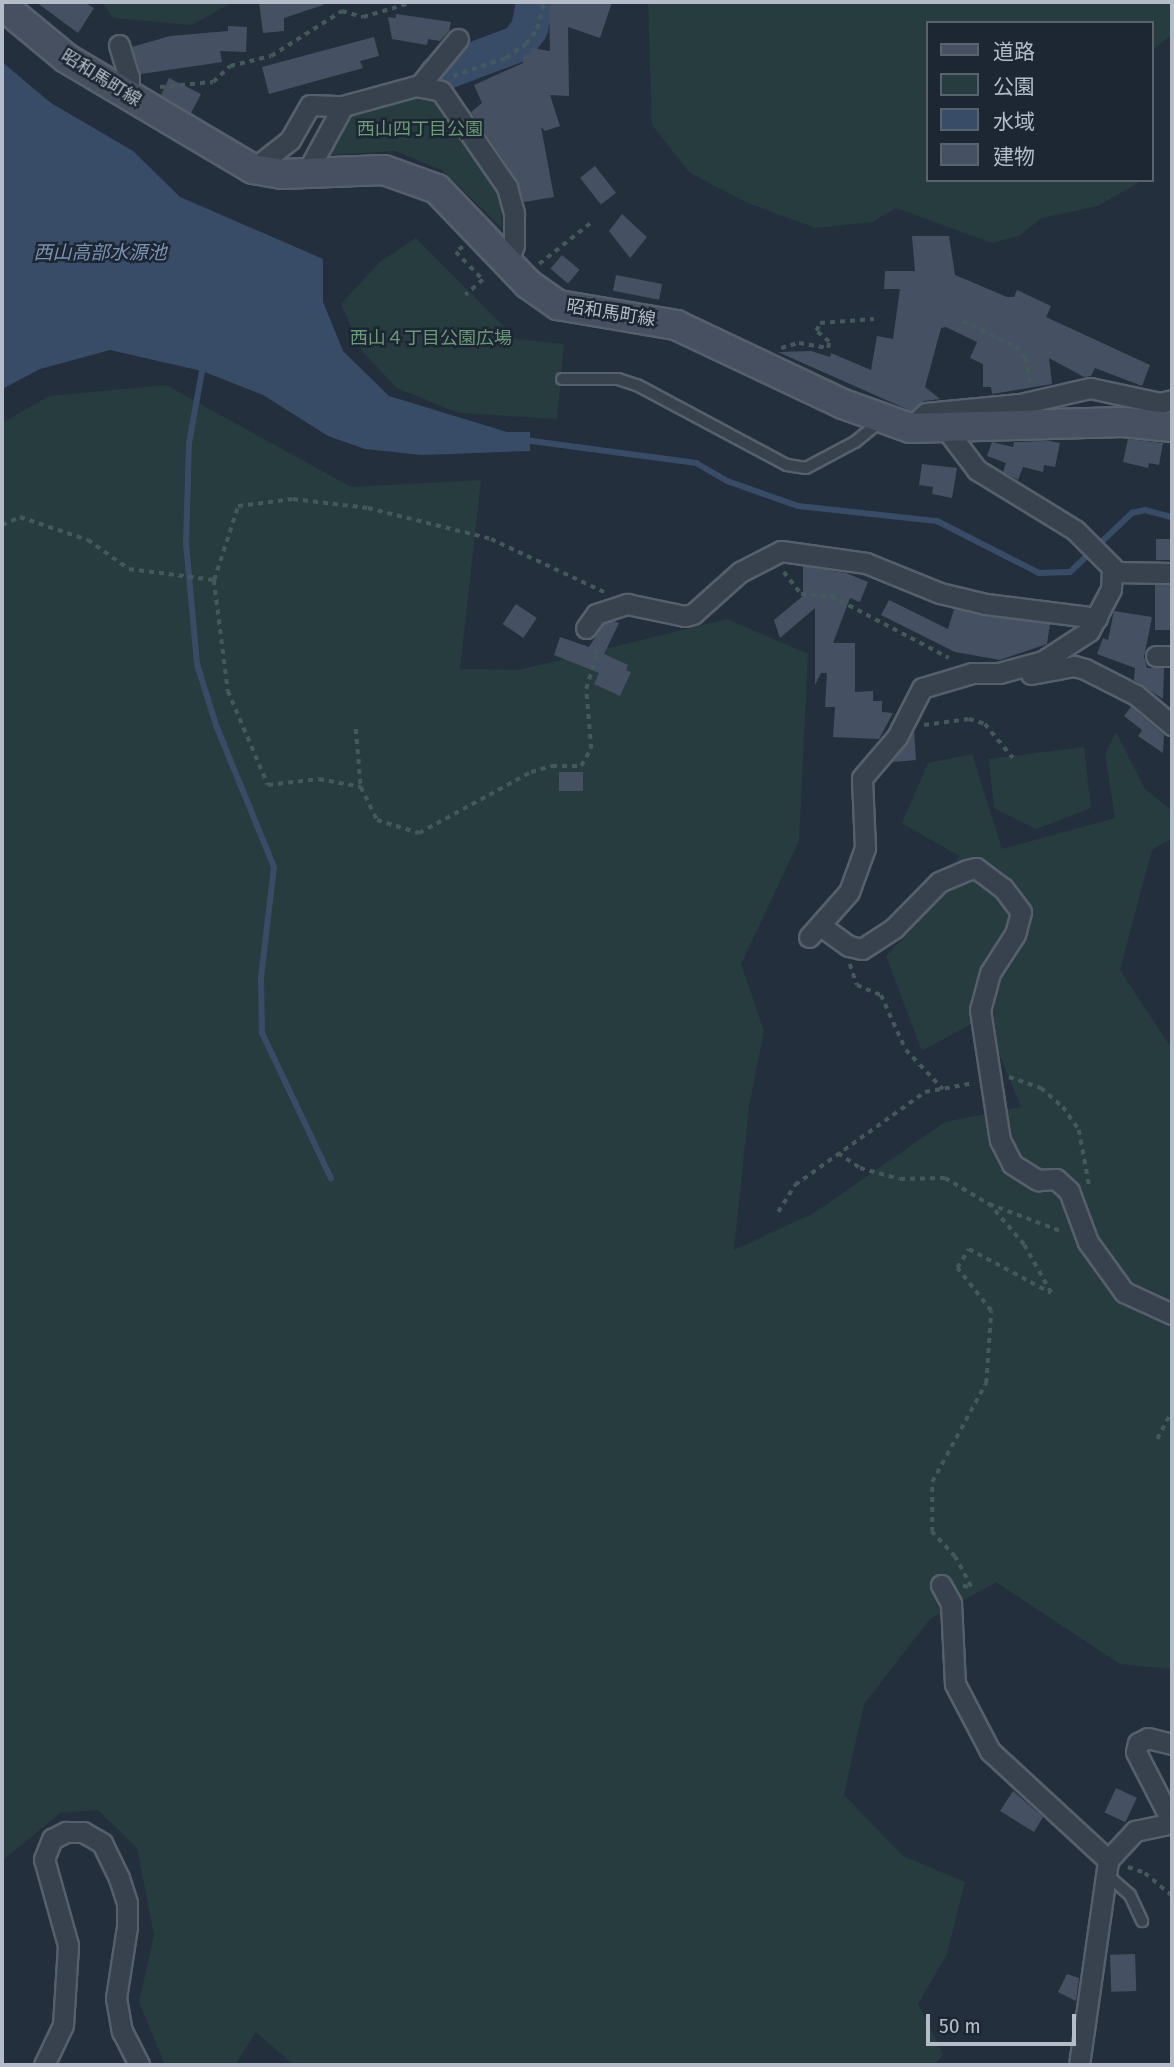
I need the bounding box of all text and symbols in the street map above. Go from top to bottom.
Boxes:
legend [926,21,1153,182]
text: 道路 [993,39,1035,65]
street label: 昭和馬町線 [57,45,145,111]
text: 公園 [993,74,1035,100]
text: 水域 [993,109,1035,135]
park label: 西山四丁目公園 [357,118,483,140]
text: 建物 [993,144,1035,170]
water label: 西山高部水源池 [34,242,166,264]
street label: 昭和馬町線 [565,295,657,331]
park label: 西山４丁目公園広場 [350,327,512,349]
scale bar [929,2000,1080,2044]
text: 50 m [939,2013,981,2039]

